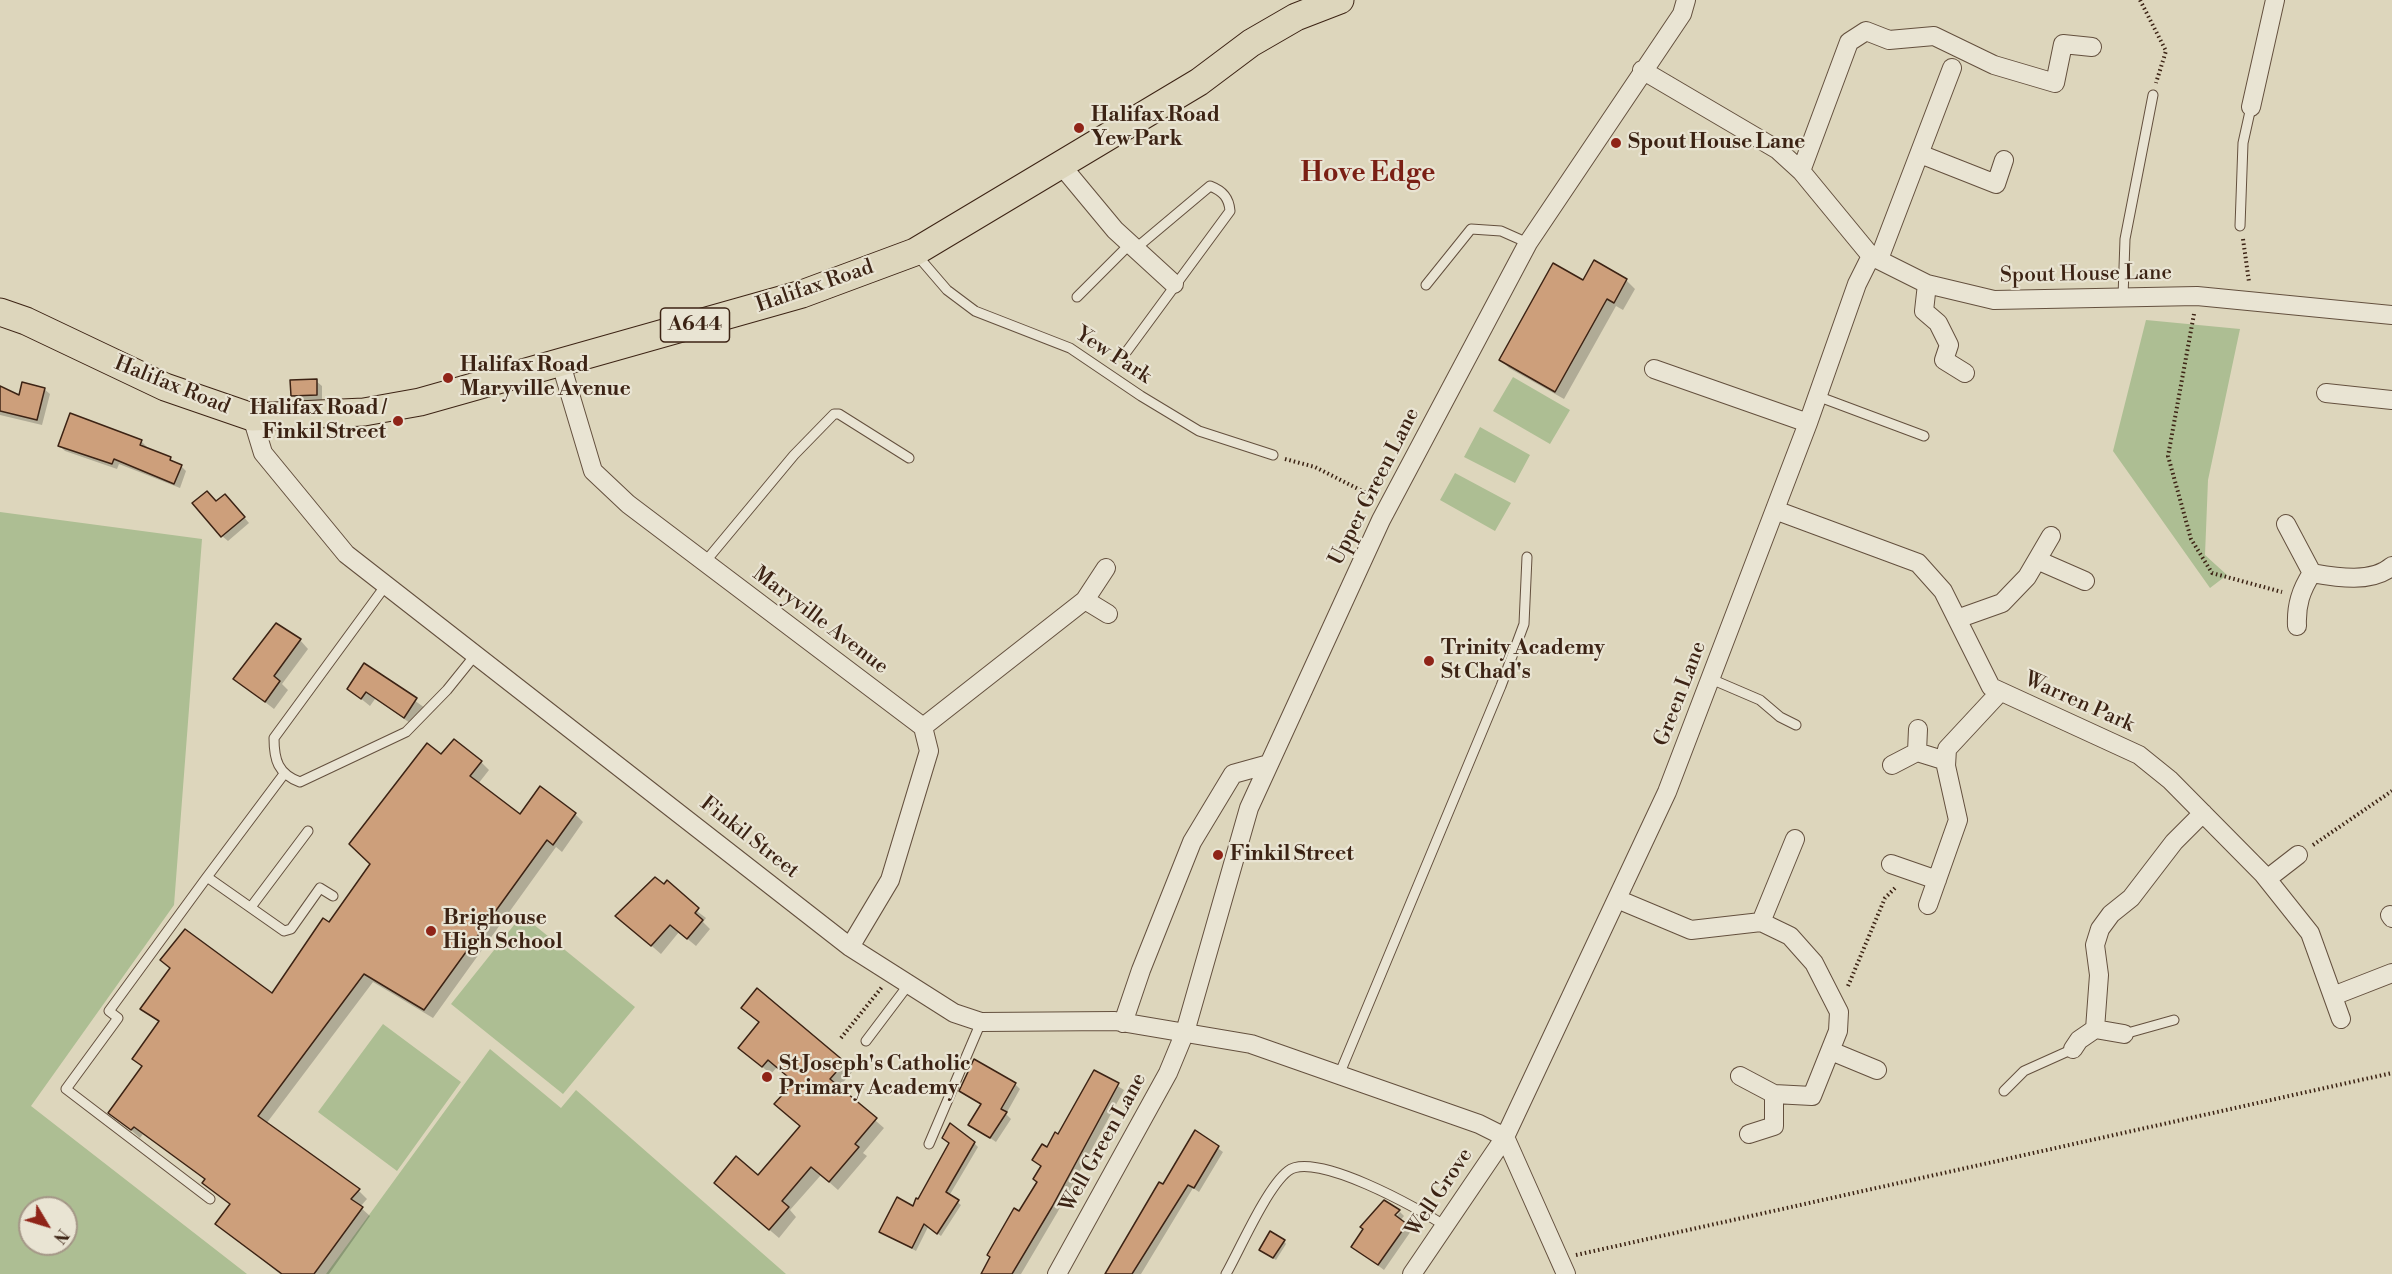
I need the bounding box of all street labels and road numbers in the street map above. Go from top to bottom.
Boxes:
street label: Halifax Road [753,255,877,319]
street label: Spout House Lane [2000,261,2172,289]
road number: A644 [660,308,730,342]
street label: Yew Park [1070,322,1156,390]
street label: Halifax Road [111,351,233,421]
street label: Upper Green Lane [1324,404,1426,570]
street label: Maryville Avenue [747,562,893,680]
street label: Green Lane [1650,638,1712,750]
street label: Warren Park [2020,668,2138,738]
street label: Finkil Street [695,792,803,884]
street label: Well Green Lane [1055,1069,1153,1217]
street label: Well Grove [1401,1144,1479,1242]

